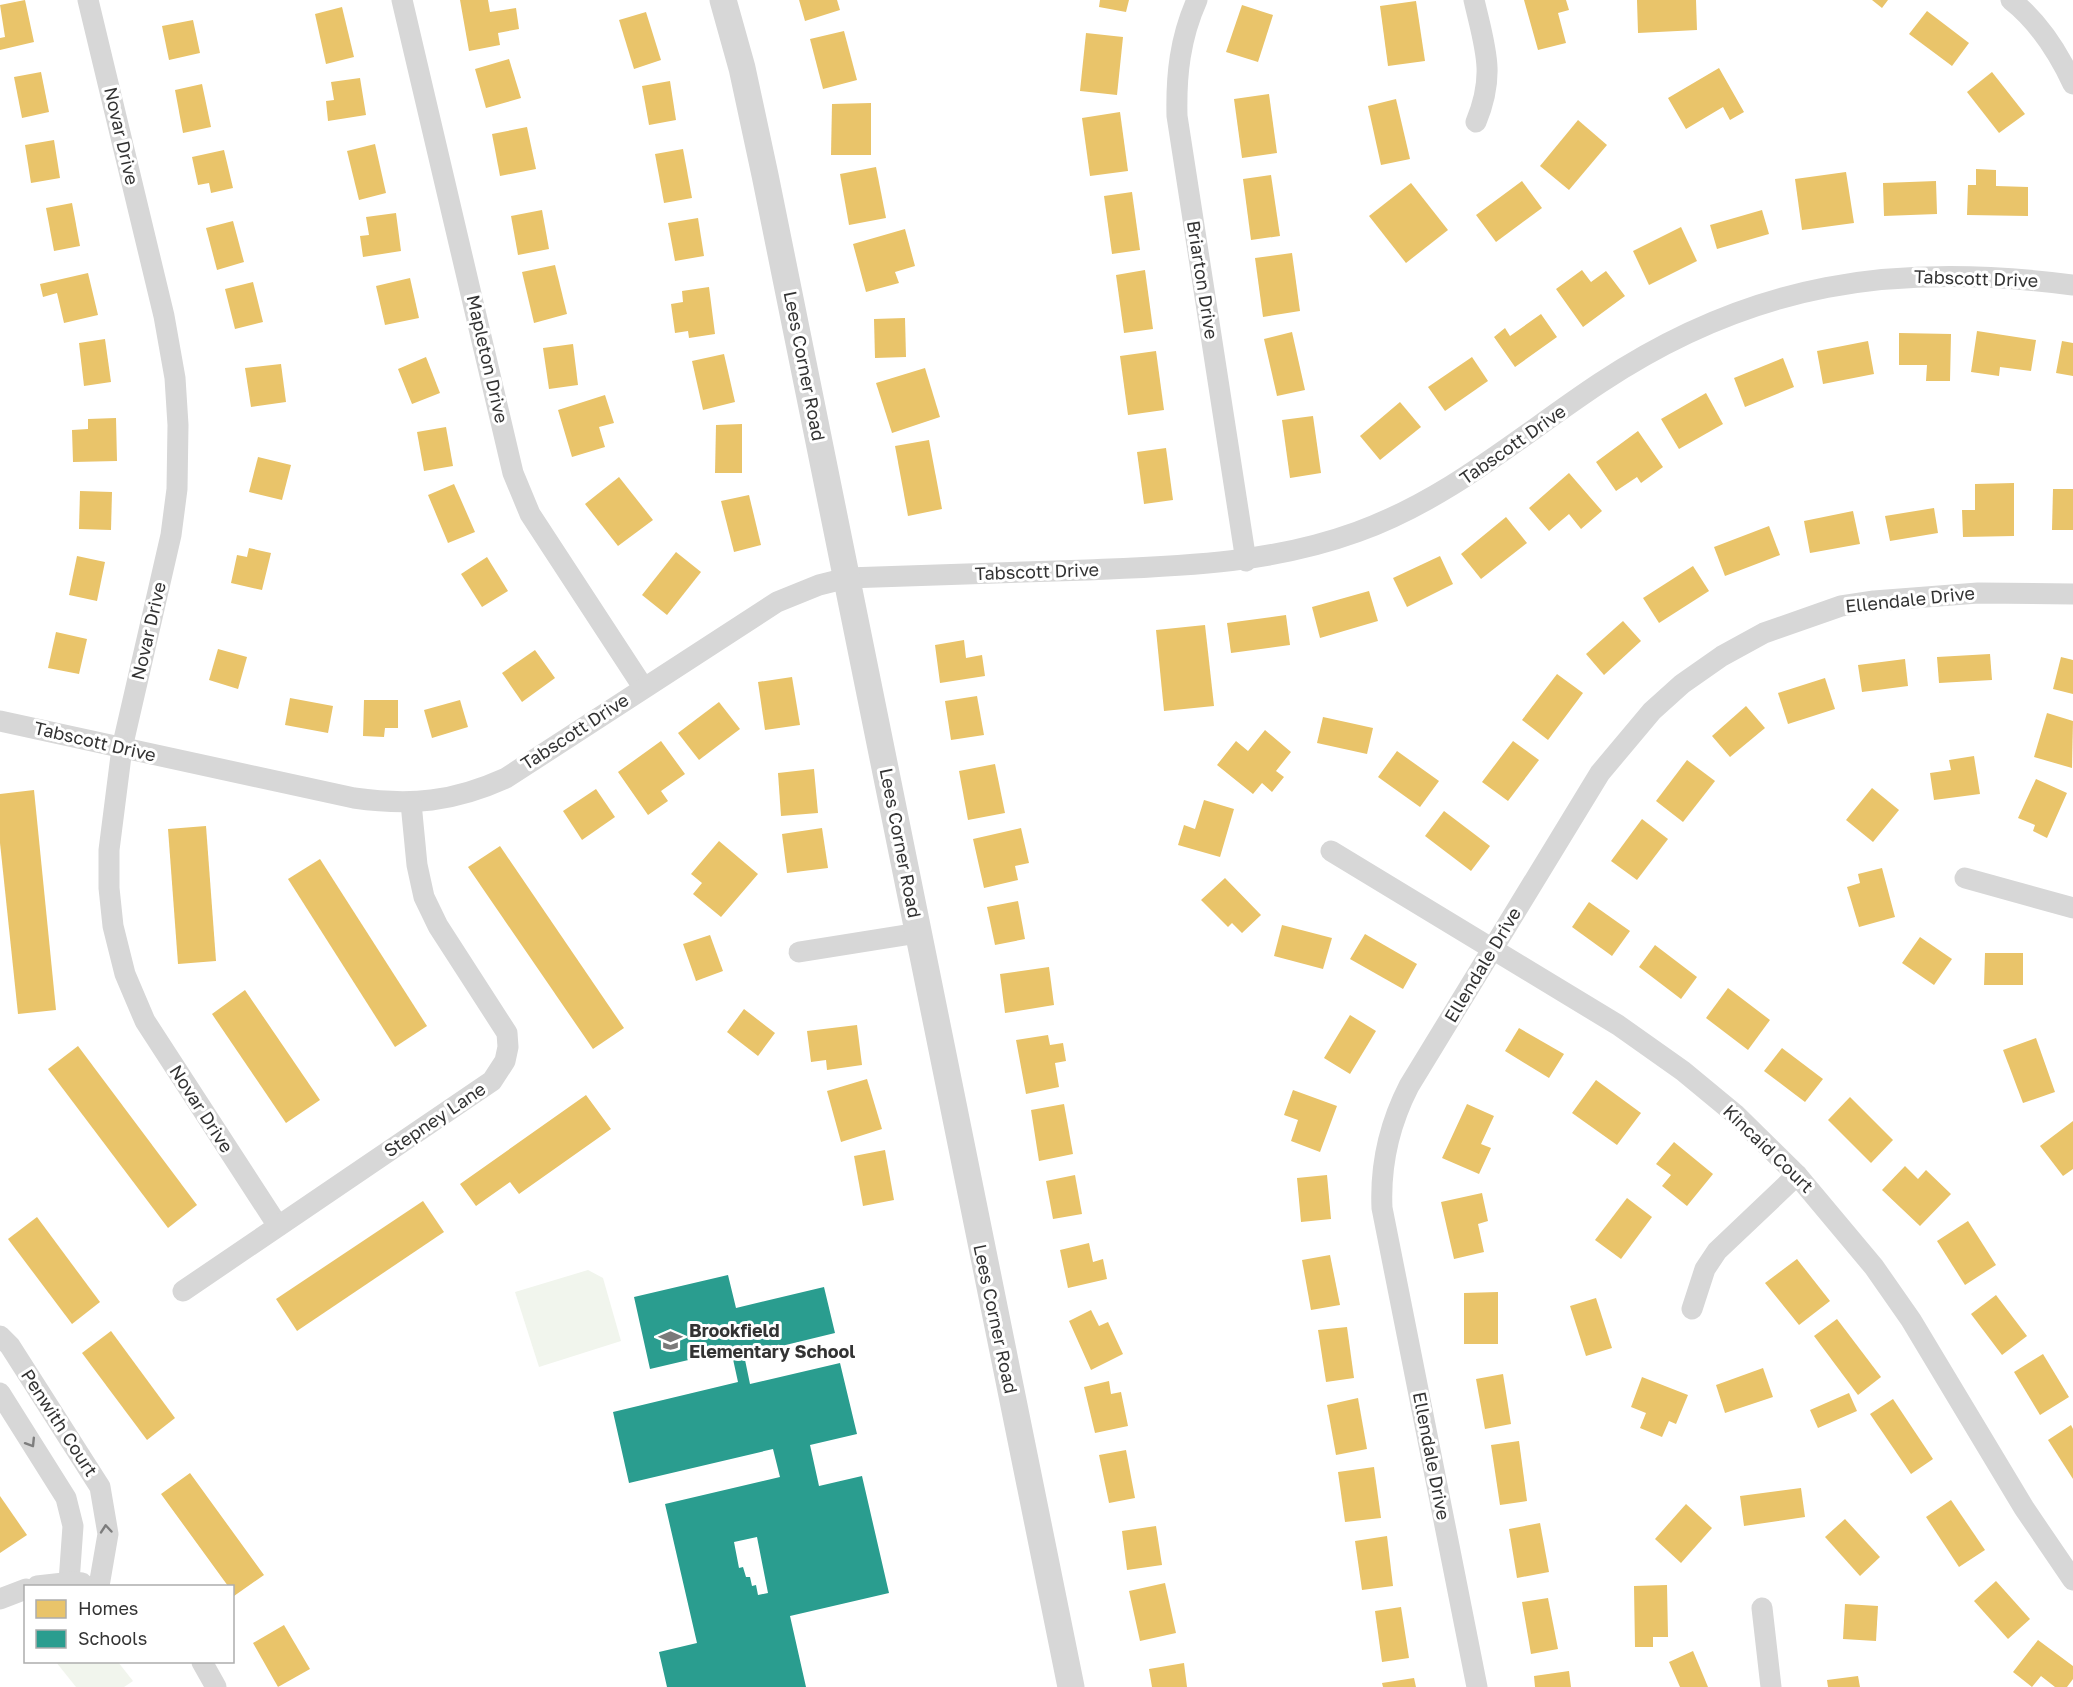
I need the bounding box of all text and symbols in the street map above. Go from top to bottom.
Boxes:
street label: Novar Drive [100,85,144,187]
street label: Briarton Drive [1183,219,1223,341]
street label: Tabscott Drive [1914,265,2039,291]
street label: Lees Corner Road [780,289,830,443]
street label: Mapleton Drive [463,293,513,425]
street label: Tabscott Drive [1455,400,1570,489]
street label: Tabscott Drive [974,558,1099,584]
street label: Novar Drive [126,580,170,682]
street label: Ellendale Drive [1844,581,1976,617]
street label: Tabscott Drive [516,688,633,774]
street label: Tabscott Drive [32,716,158,766]
street label: Lees Corner Road [876,766,926,920]
street label: Ellendale Drive [1439,903,1525,1026]
street label: Novar Drive [165,1061,238,1156]
street label: Stepney Lane [379,1077,489,1161]
street label: Kincaid Court [1719,1100,1818,1197]
street label: Lees Corner Road [969,1242,1023,1396]
place label: Brookfield Elementary School [689,1319,855,1362]
school or university icon: Brookfield Elementary School [658,1328,684,1354]
street label: Penwith Court [17,1365,103,1480]
street label: Ellendale Drive [1409,1390,1455,1522]
one-way arrow [24,1437,36,1447]
one-way arrow [100,1524,113,1533]
legend [24,1585,234,1663]
text: Homes [78,1597,138,1619]
text: Schools [78,1627,147,1649]

